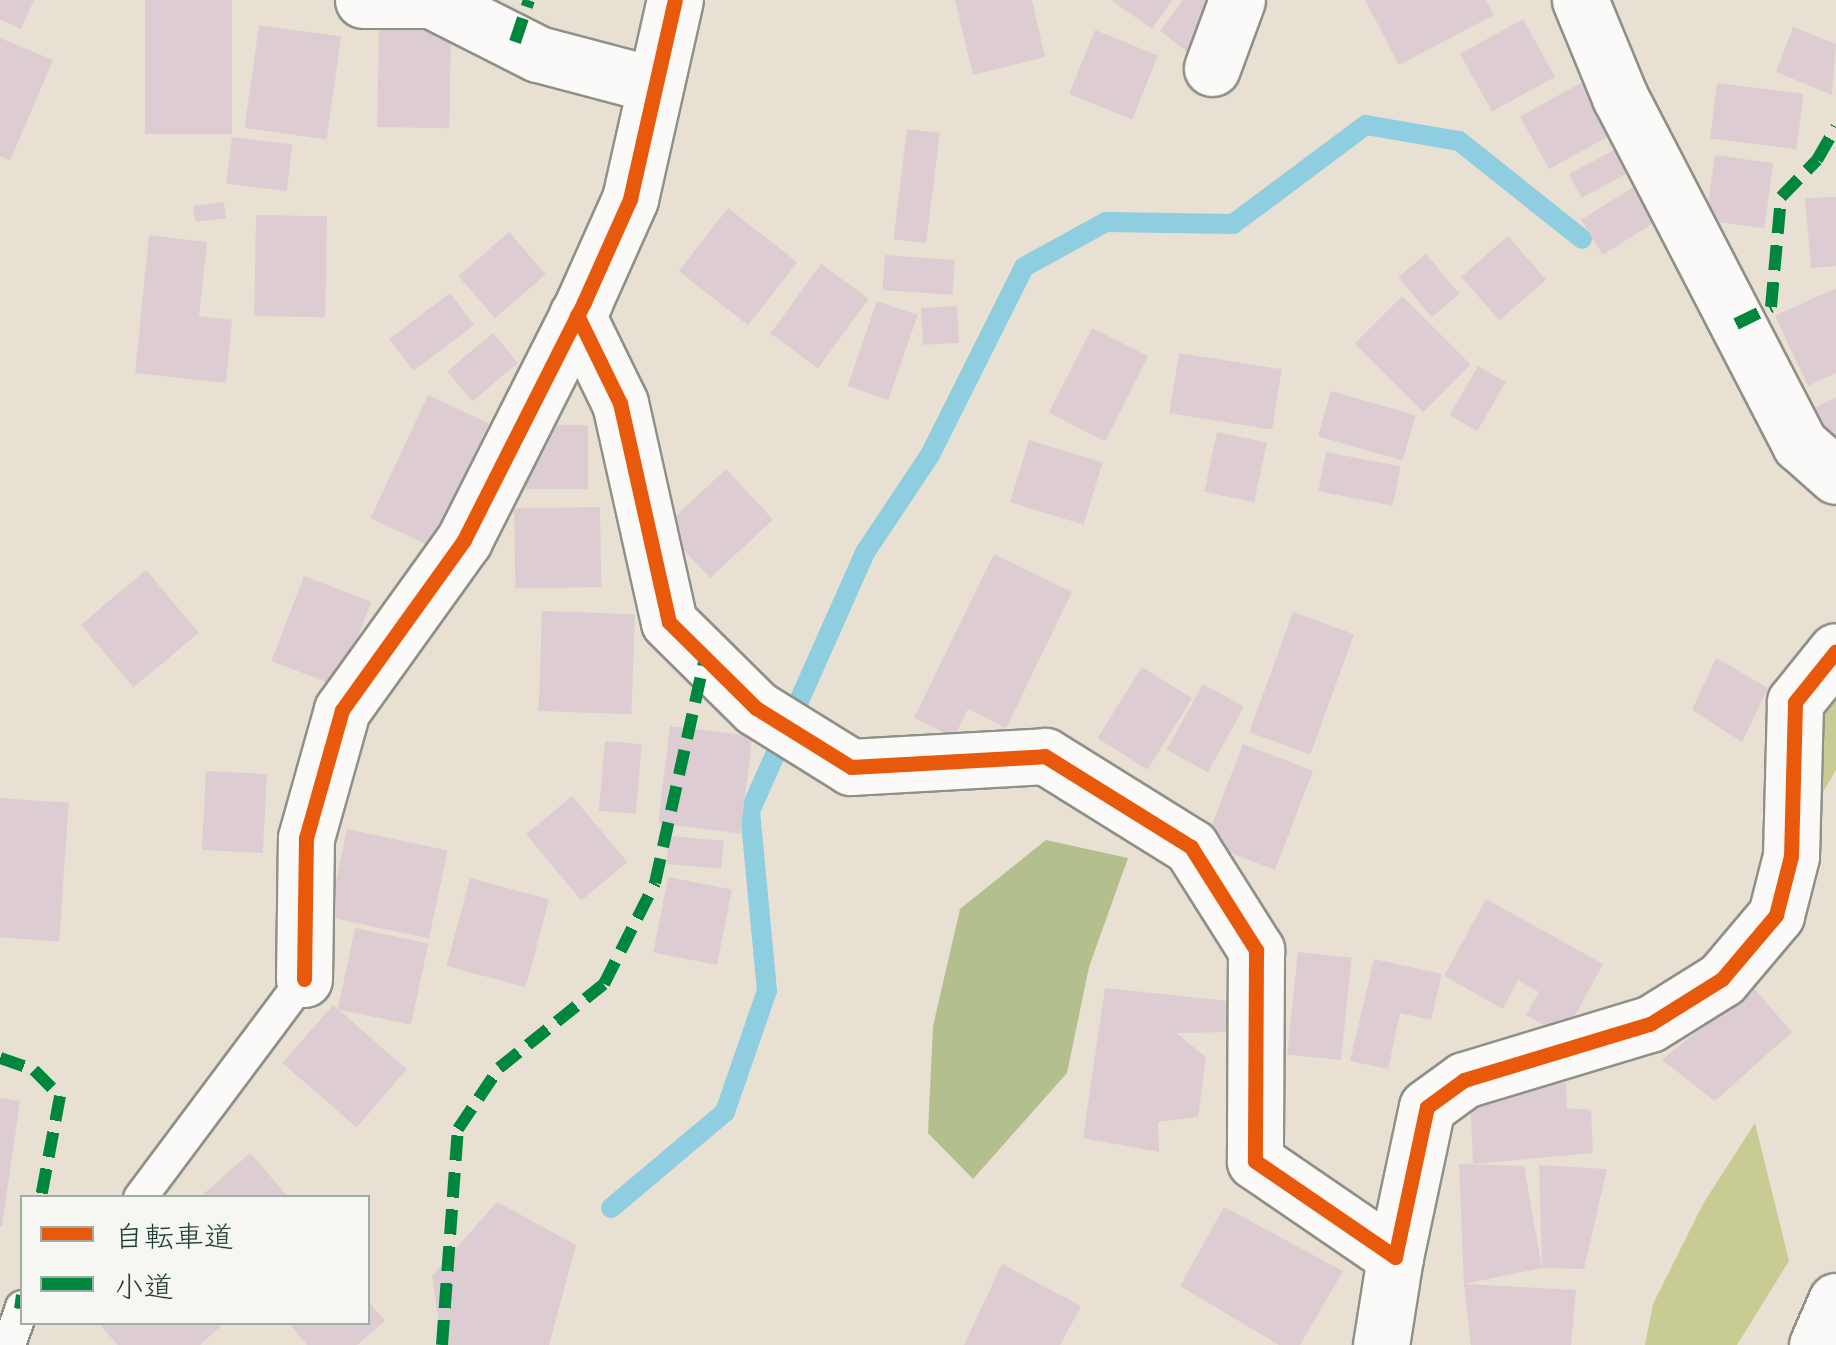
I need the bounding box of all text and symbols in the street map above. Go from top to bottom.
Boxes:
legend [20,1195,370,1325]
text: 自転車道 [114,1218,234,1255]
text: 小道 [114,1268,174,1305]

